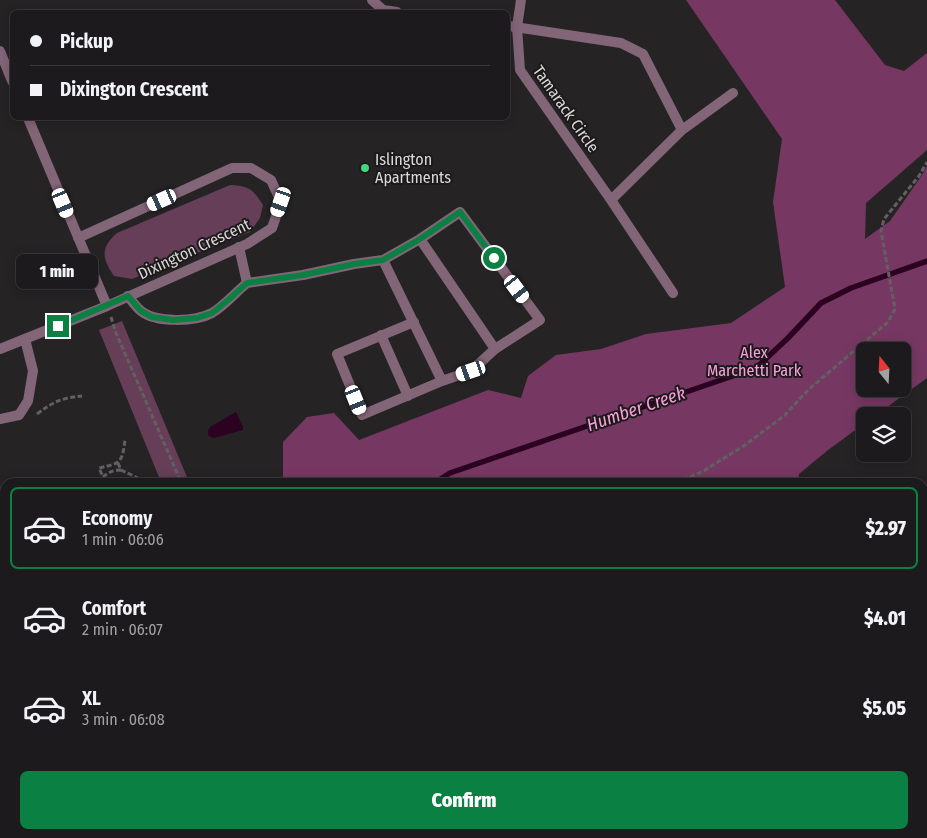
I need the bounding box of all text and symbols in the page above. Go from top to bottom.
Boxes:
text: Pickup [60,30,113,53]
street label: Tamarack Circle [529,62,603,156]
text: Dixington Crescent [60,78,208,101]
place label: Islington Apartments [375,150,451,187]
marker: Islington Apartments [359,162,371,174]
car [269,185,292,219]
car [50,186,75,220]
car [145,187,178,213]
street label: Dixington Crescent [135,214,254,283]
route start [483,247,505,269]
callout: 1 min [17,254,99,288]
text: 1 min [40,262,74,281]
car [501,273,532,305]
route end [47,315,69,337]
north arrow [856,342,911,398]
map controls [856,342,911,462]
park label: Alex Marchetti Park [707,343,802,380]
car [454,359,487,383]
water label: Humber Creek [584,382,688,436]
car [343,383,368,417]
button: layers [856,407,911,462]
icon: car [22,506,67,551]
text: Economy [82,507,152,530]
text: $2.97 [866,517,906,540]
text: 1 min · 06:06 [82,530,164,549]
icon: car [22,596,67,641]
text: Comfort [82,597,146,620]
text: $4.01 [864,607,906,630]
text: 2 min · 06:07 [82,620,163,639]
icon: car [22,686,67,731]
text: XL [82,687,101,710]
text: $5.05 [863,697,906,720]
text: 3 min · 06:08 [82,710,165,729]
button: Confirm [20,771,908,829]

